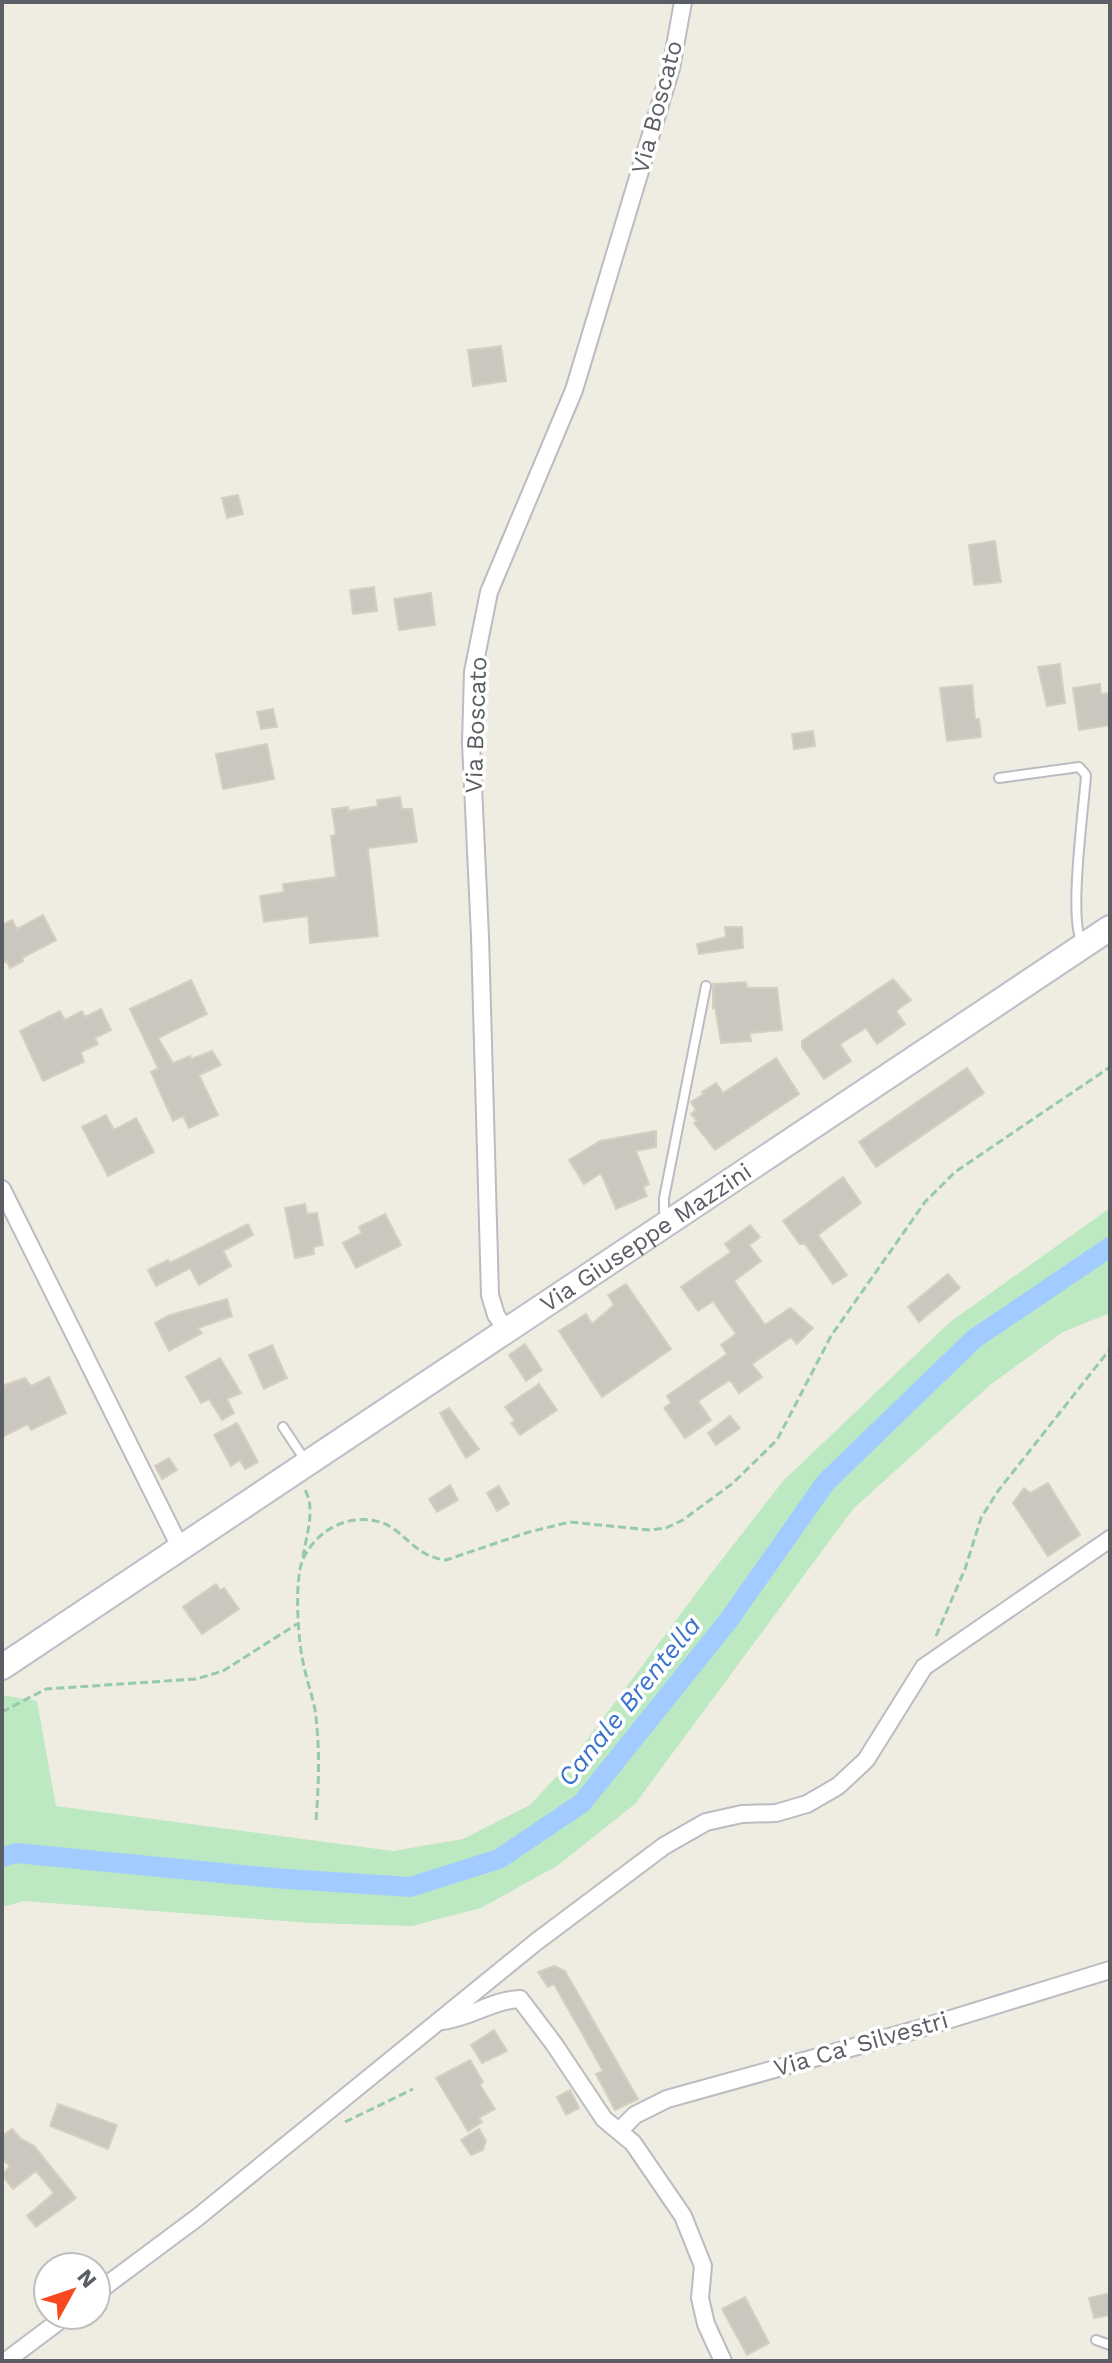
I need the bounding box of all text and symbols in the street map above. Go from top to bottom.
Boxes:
street label: Via Boscato [626,37,688,177]
street label: Via Boscato [460,656,492,794]
street label: Via Giuseppe Mazzini [535,1157,757,1318]
water label: Canale Brentella [551,1610,707,1792]
street label: Via Ca' Silvestri [771,2006,951,2082]
north arrow [32,2251,112,2331]
text: N [72,2264,102,2293]

